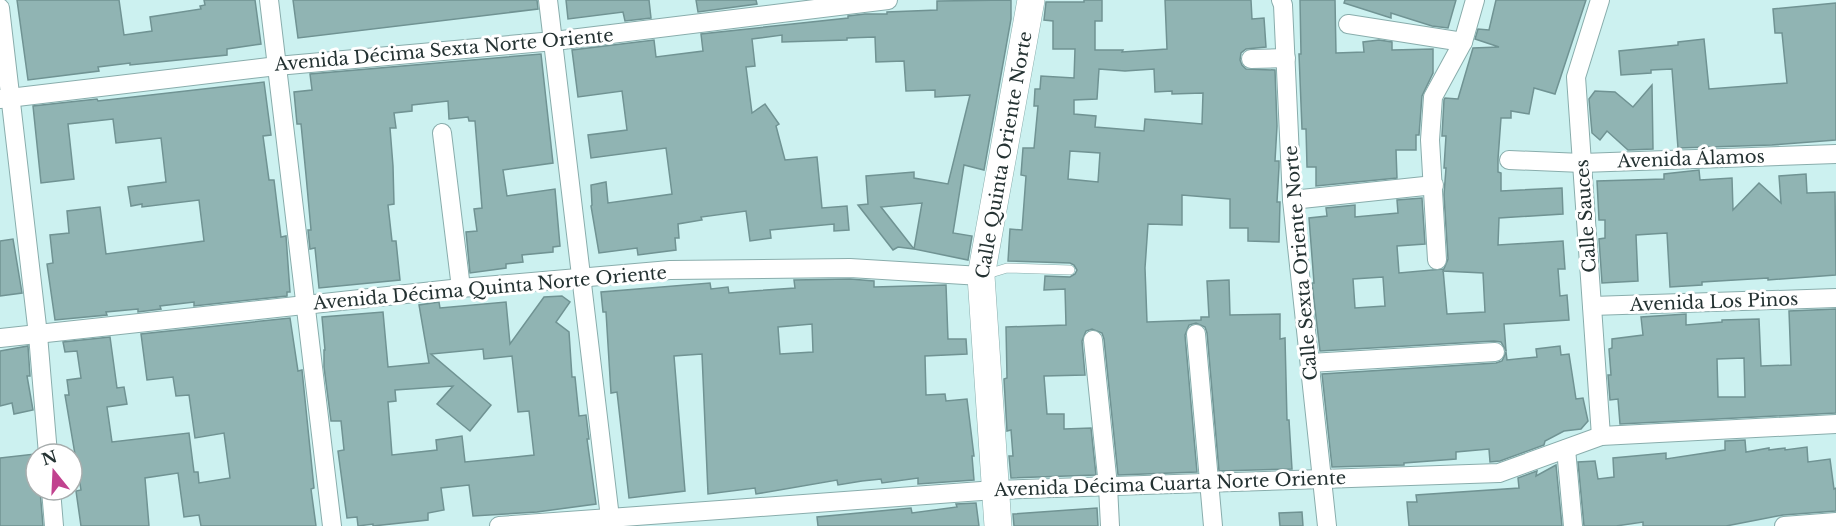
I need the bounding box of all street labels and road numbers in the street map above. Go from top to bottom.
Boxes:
street label: Avenida Décima Sexta Norte Oriente [273,24,614,76]
street label: Calle Quinta Oriente Norte [971,30,1037,280]
street label: Calle Sexta Oriente Norte [1280,144,1322,382]
street label: Avenida Álamos [1616,144,1765,173]
street label: Calle Sauces [1571,159,1601,273]
street label: Avenida Décima Quinta Norte Oriente [311,262,668,315]
street label: Avenida Los Pinos [1628,288,1799,316]
street label: Avenida Décima Cuarta Norte Oriente [993,467,1346,501]

